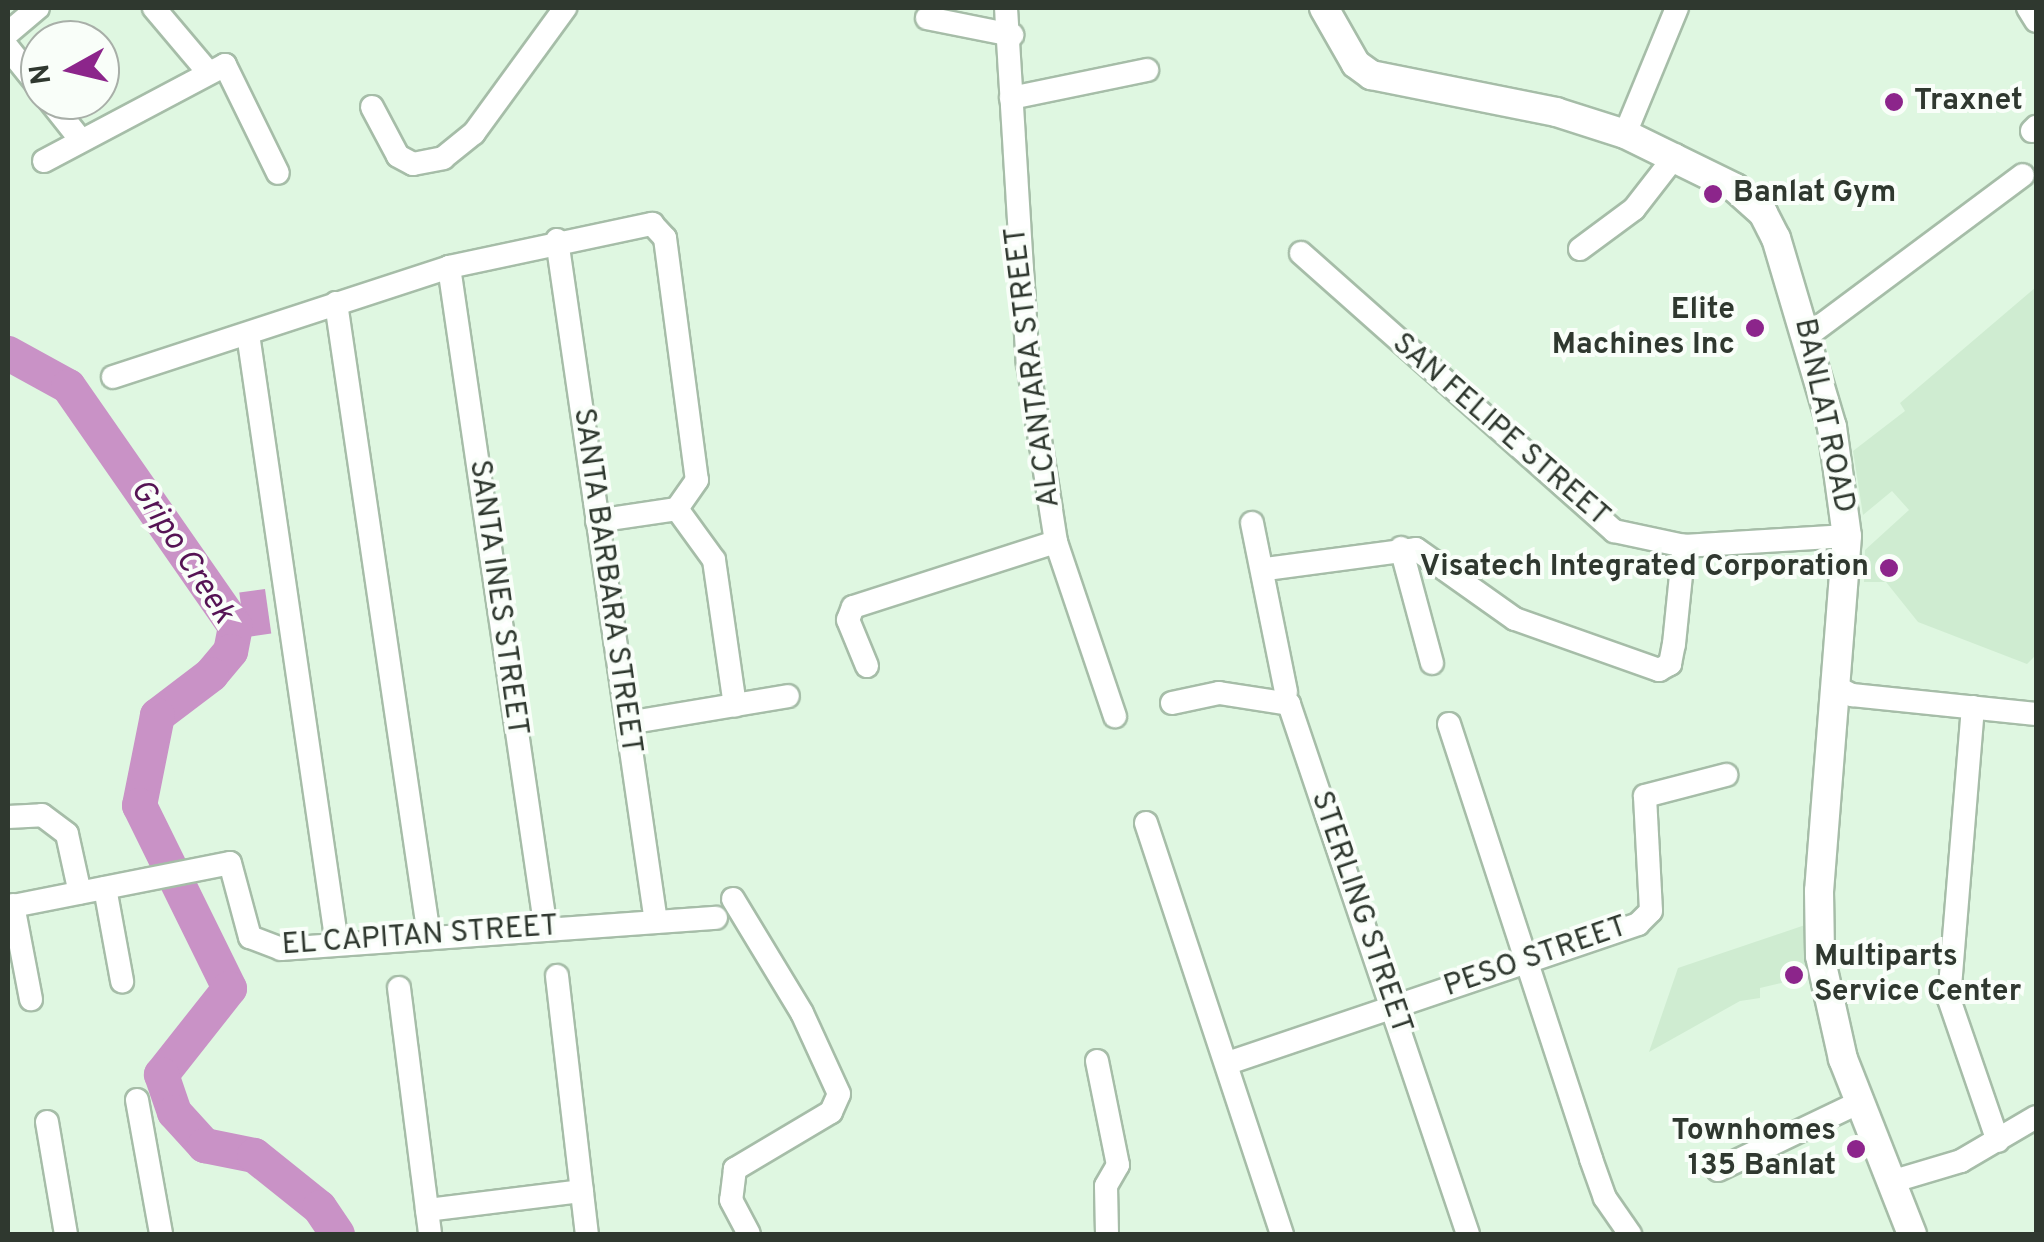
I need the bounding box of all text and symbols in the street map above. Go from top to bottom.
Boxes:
north arrow [20,20,120,120]
text: N [23,61,61,86]
place label: Traxnet [1914,84,2023,120]
marker: Traxnet [1883,91,1905,113]
place label: Banlat Gym [1733,176,1896,212]
marker: Banlat Gym [1702,183,1724,205]
street label: ALCANTARA STREET [999,224,1069,510]
place label: Elite Machines Inc [1552,293,1735,364]
street label: BANLAT ROAD [1785,315,1861,517]
marker: Elite Machines Inc [1744,317,1766,339]
street label: SAN FELIPE STREET [1384,327,1616,535]
street label: SANTA BARBARA STREET [564,405,648,757]
street label: SANTA INES STREET [460,457,534,739]
water label: Gripo Creek [120,473,242,631]
place label: Visatech Integrated Corporation [1420,550,1869,586]
marker: Visatech Integrated Corporation [1878,557,1900,579]
street label: STERLING STREET [1302,787,1418,1039]
street label: EL CAPITAN STREET [280,909,560,965]
street label: PESO STREET [1440,910,1632,1006]
place label: Multiparts Service Center [1814,940,2021,1010]
marker: Multiparts Service Center [1783,964,1805,986]
place label: Townhomes 135 Banlat [1671,1114,1836,1184]
marker: Townhomes 135 Banlat [1845,1138,1867,1160]

